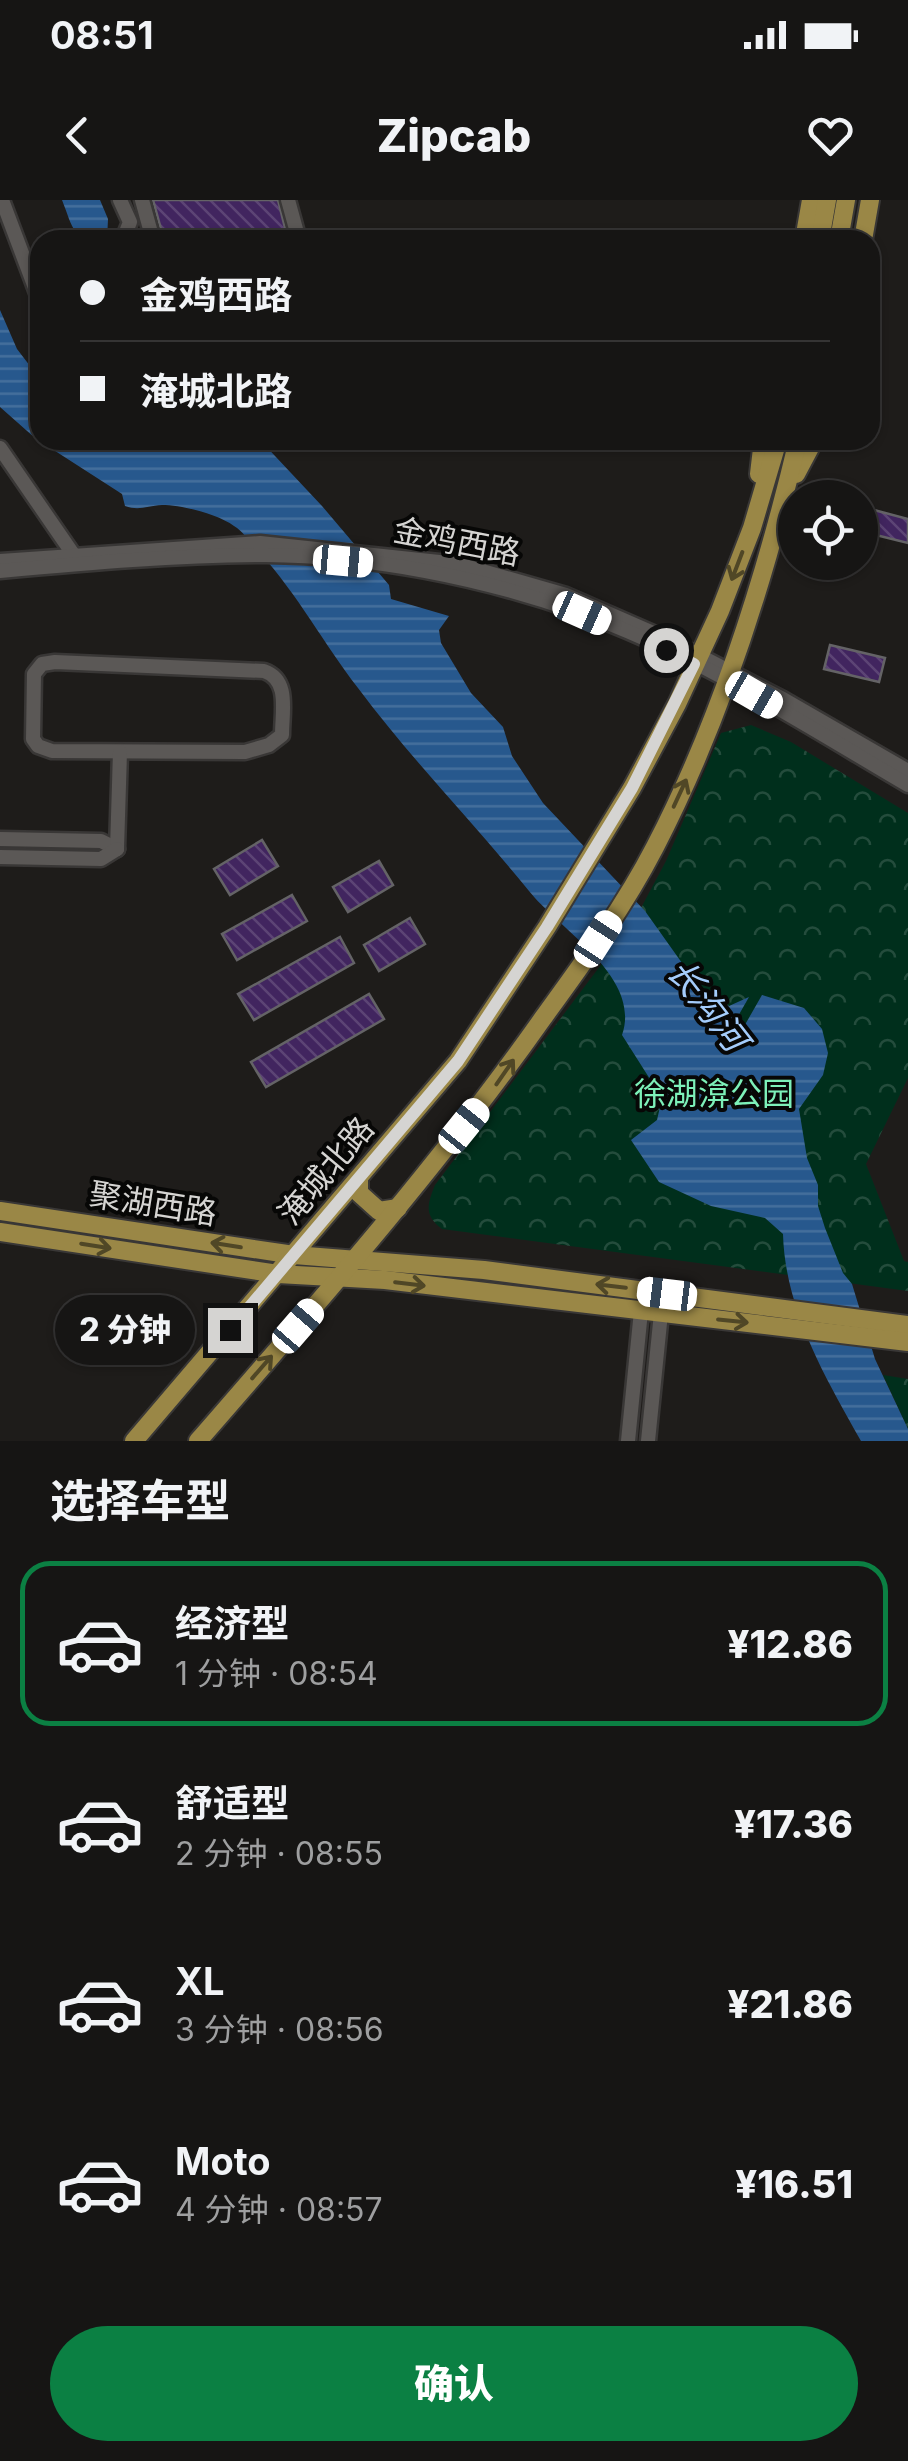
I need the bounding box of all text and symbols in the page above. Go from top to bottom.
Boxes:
text: 08:51 [50,12,154,58]
icon: back [50,108,105,163]
text: Zipcab [377,108,531,163]
icon: heart [803,108,858,163]
text: 金鸡西路 [140,272,292,318]
text: 淹城北路 [140,368,292,414]
map controls [778,480,878,580]
button: locate [778,480,878,580]
street label: 金鸡西路 [391,510,524,573]
car [312,543,374,579]
one-way arrow [727,550,745,581]
car [548,587,616,639]
route start [644,628,689,673]
car [721,667,787,723]
one-way arrow [672,779,691,809]
car [569,906,627,972]
water label: 长沟河 [659,950,760,1063]
one-way arrow [494,1059,515,1086]
park label: 徐湖渰公园 [634,1074,794,1113]
car [433,1093,495,1159]
street label: 淹城北路 [270,1109,382,1232]
street label: 聚湖西路 [87,1174,219,1233]
one-way arrow [211,1235,243,1253]
one-way arrow [80,1238,112,1256]
one-way arrow [394,1275,426,1293]
car [635,1275,699,1313]
one-way arrow [596,1276,628,1295]
car [267,1294,329,1358]
callout: 2 分钟 [55,1295,195,1365]
route end [208,1308,253,1353]
text: 2 分钟 [79,1310,171,1349]
one-way arrow [717,1311,749,1330]
one-way arrow [250,1355,272,1381]
text: 选择车型 [50,1473,230,1528]
icon: car [55,1599,145,1689]
text: 经济型 [175,1600,289,1646]
text: ¥12.86 [727,1621,853,1667]
text: 1 分钟 · 08:54 [175,1654,378,1693]
icon: car [55,1779,145,1869]
text: 舒适型 [175,1780,289,1826]
text: ¥17.36 [734,1801,853,1847]
text: 2 分钟 · 08:55 [175,1834,383,1873]
text: XL [175,1958,225,2004]
icon: car [55,1959,145,2049]
text: ¥21.86 [727,1981,853,2027]
text: 3 分钟 · 08:56 [175,2010,384,2049]
text: Moto [175,2138,271,2184]
icon: car [55,2139,145,2229]
text: ¥16.51 [735,2161,853,2207]
text: 4 分钟 · 08:57 [175,2190,383,2229]
button: 确认 [50,2326,858,2441]

